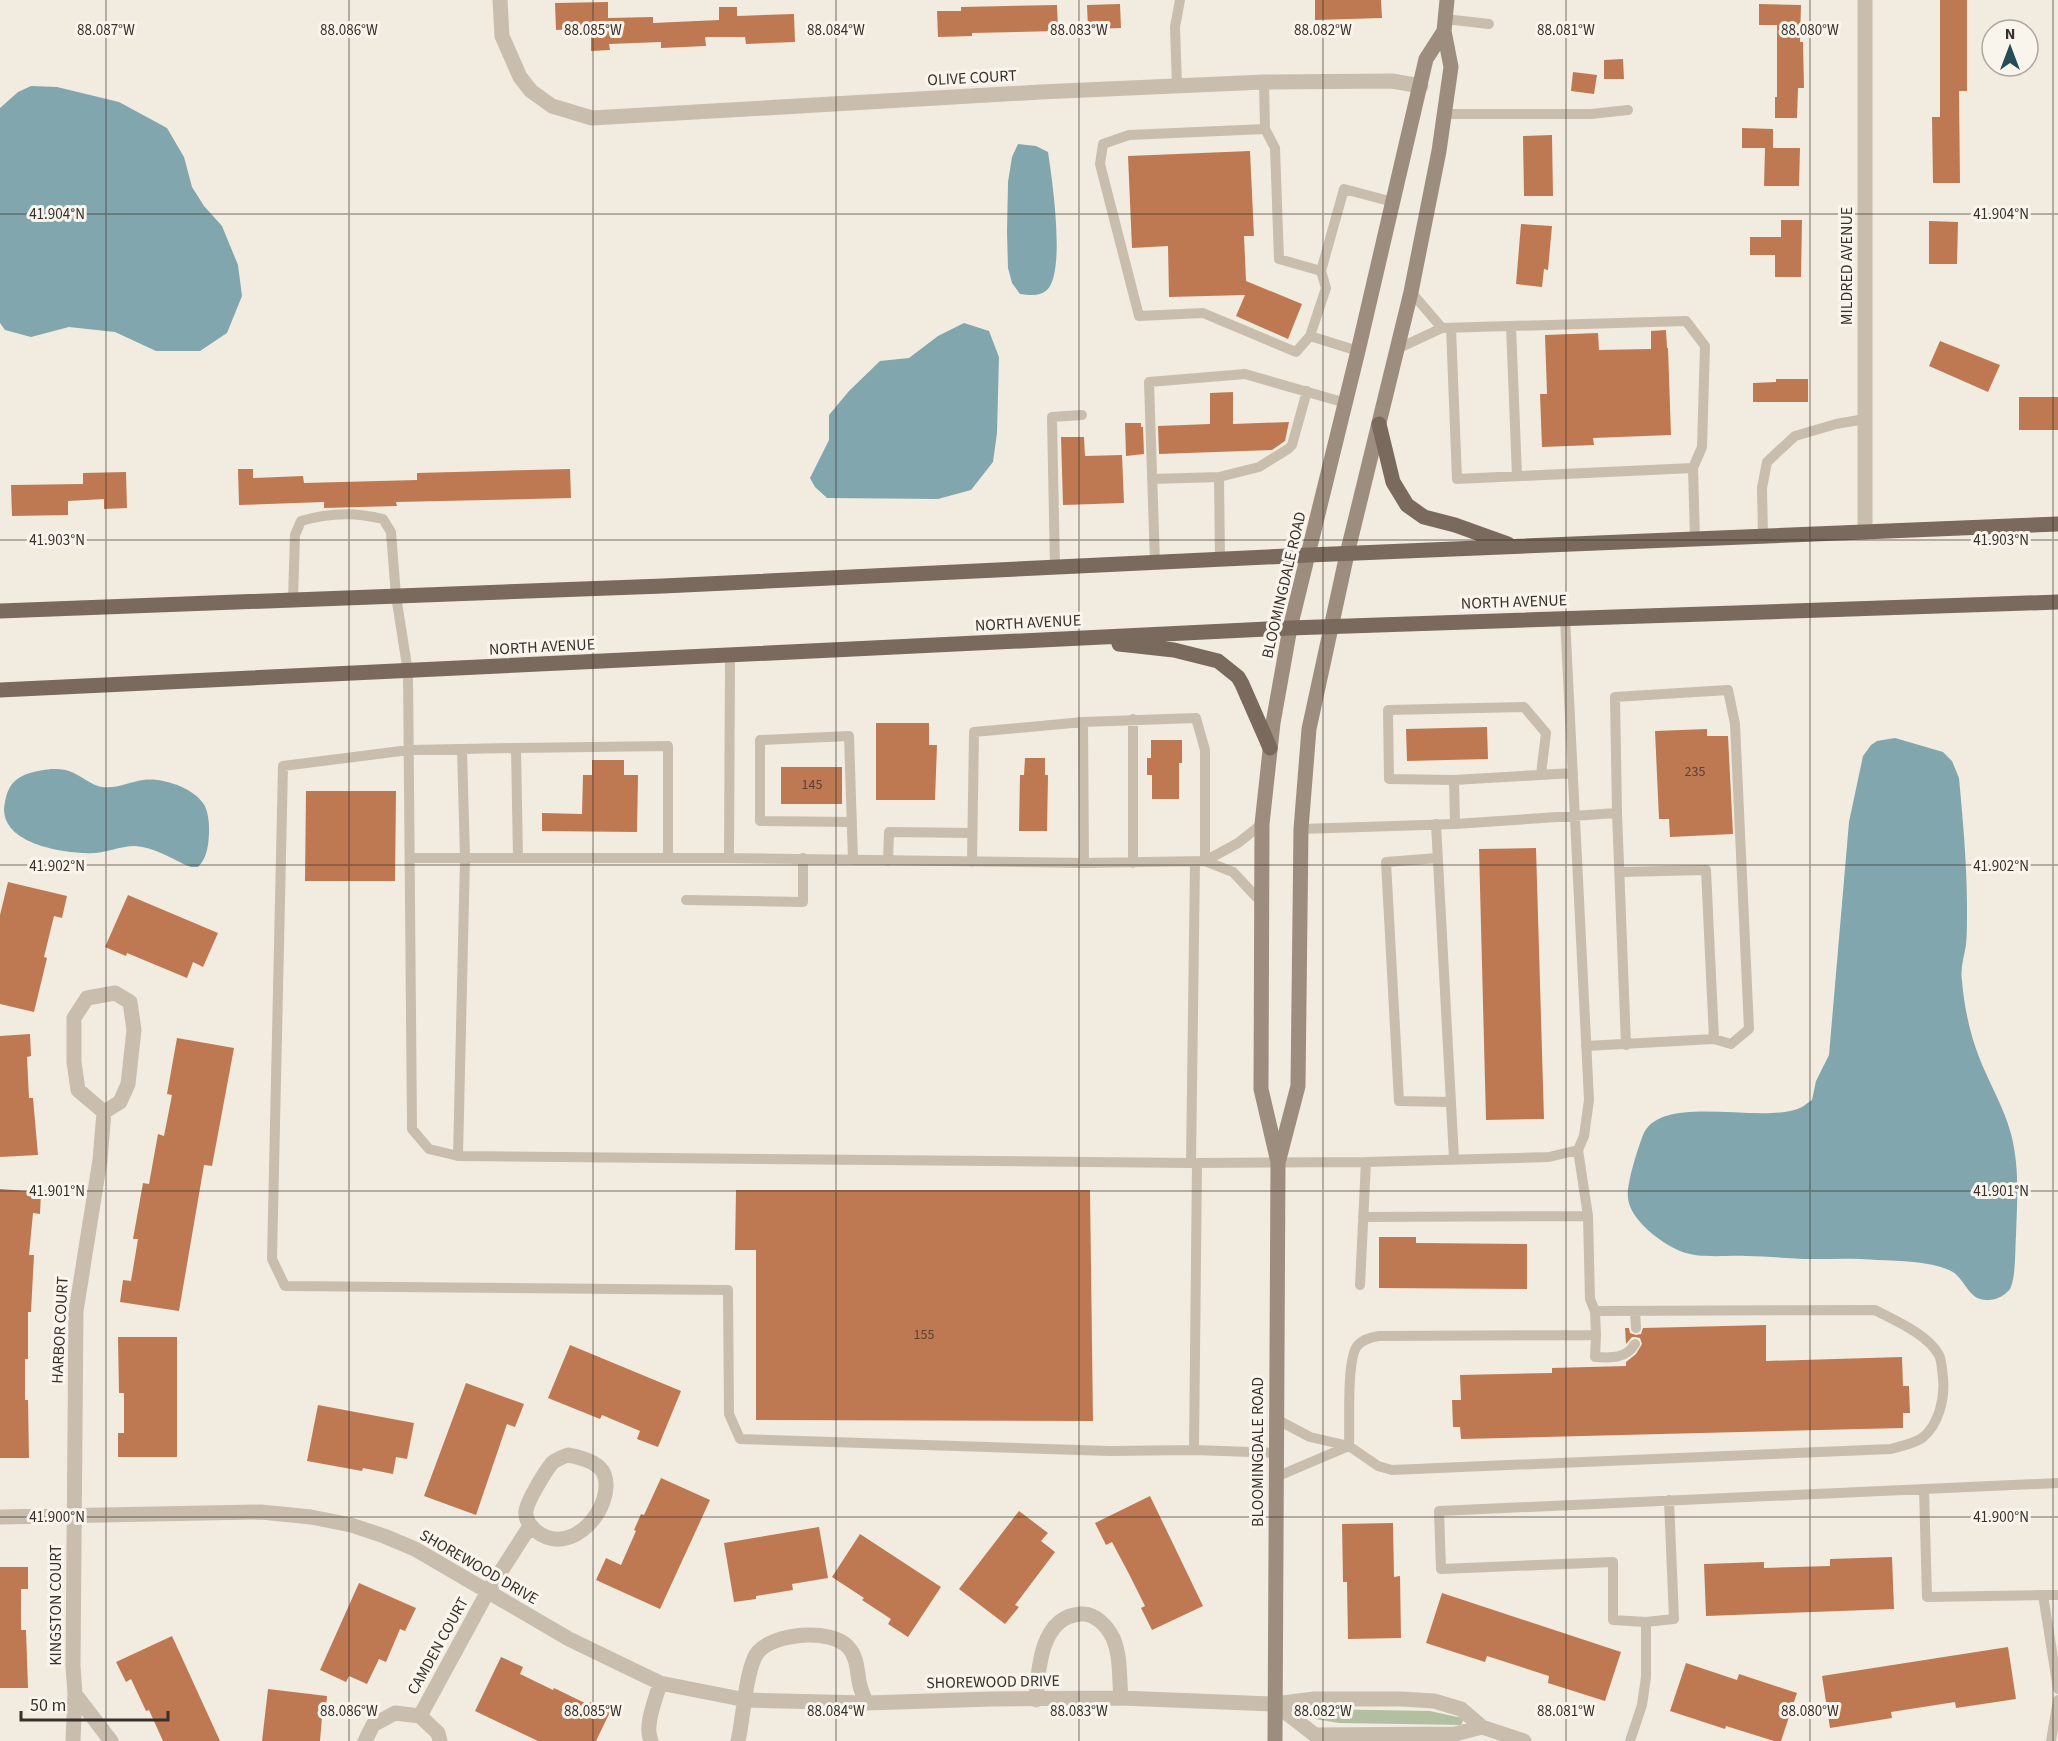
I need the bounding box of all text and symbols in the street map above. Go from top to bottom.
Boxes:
north arrow [1980,18,2040,78]
text: 88.087°W [77,20,135,41]
text: 88.086°W [320,20,378,41]
text: 88.085°W [564,20,622,41]
text: 88.084°W [807,20,865,41]
text: 88.083°W [1050,20,1108,41]
text: 88.082°W [1294,20,1352,41]
text: 88.081°W [1537,20,1595,41]
text: 88.080°W [1781,20,1839,41]
text: N [2005,23,2015,45]
street label: OLIVE COURT [927,65,1018,91]
text: 41.904°N [29,204,85,225]
text: 41.904°N [1973,204,2029,225]
street label: MILDRED AVENUE [1836,207,1858,325]
street label: BLOOMINGDALE ROAD [1256,509,1312,661]
text: 41.903°N [29,530,85,551]
text: 41.903°N [1973,530,2029,551]
street label: NORTH AVENUE [1460,589,1568,615]
street label: NORTH AVENUE [974,609,1082,637]
street label: NORTH AVENUE [488,633,596,661]
house number: 235 [1685,762,1705,782]
house number: 145 [802,775,822,795]
text: 41.902°N [29,856,85,877]
text: 41.902°N [1973,856,2029,877]
text: 41.901°N [29,1181,85,1202]
text: 41.901°N [1973,1181,2029,1202]
street label: HARBOR COURT [46,1275,74,1384]
house number: 155 [914,1325,934,1345]
street label: BLOOMINGDALE ROAD [1247,1377,1269,1527]
text: 41.900°N [29,1507,85,1528]
text: 41.900°N [1973,1507,2029,1528]
street label: SHOREWOOD DRIVE [416,1524,542,1610]
street label: KINGSTON COURT [45,1544,67,1666]
street label: CAMDEN COURT [402,1593,474,1699]
street label: SHOREWOOD DRIVE [926,1670,1060,1694]
scale bar [21,1684,168,1722]
text: 50 m [30,1693,66,1718]
text: 88.086°W [320,1701,378,1722]
text: 88.085°W [564,1701,622,1722]
text: 88.084°W [807,1701,865,1722]
text: 88.083°W [1050,1701,1108,1722]
text: 88.082°W [1294,1701,1352,1722]
text: 88.081°W [1537,1701,1595,1722]
text: 88.080°W [1781,1701,1839,1722]

